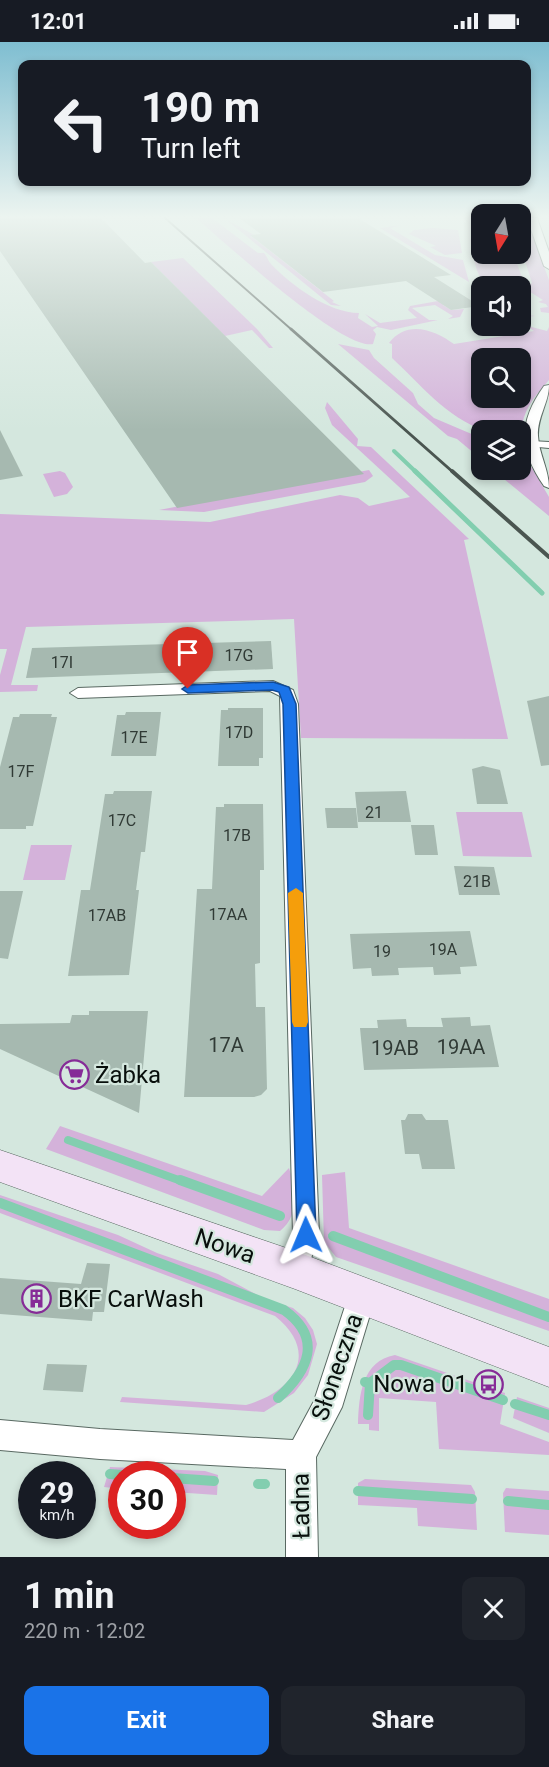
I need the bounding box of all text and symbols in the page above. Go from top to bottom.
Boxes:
text: 12:01 [30,9,87,34]
text: 190 m [141,83,260,132]
icon: left [42,84,120,162]
text: Turn left [141,133,241,165]
north arrow [471,204,531,264]
map controls [471,204,531,480]
button: sound [471,276,531,336]
button: search [471,348,531,408]
button: layers [471,420,531,480]
pin [162,627,213,689]
icon: arrive [171,636,204,669]
house number: 17G [225,646,253,665]
house number: 17I [51,653,73,672]
house number: 17D [225,723,253,742]
house number: 17E [120,728,148,747]
house number: 17F [8,762,35,781]
house number: 21 [365,803,383,822]
house number: 17C [108,811,136,830]
house number: 17B [223,826,251,845]
house number: 21B [463,872,491,891]
house number: 17AA [209,905,248,924]
house number: 17AB [88,906,126,925]
house number: 19A [429,940,458,959]
house number: 19 [373,942,391,961]
house number: 17A [208,1033,244,1057]
house number: 19AA [437,1035,485,1059]
house number: 19AB [371,1036,419,1060]
supermarket icon: Żabka [58,1059,90,1091]
place label: Żabka [95,1061,161,1089]
position arrow [274,1203,338,1267]
street label: Nowa [191,1223,259,1269]
building icon: BKF CarWash [21,1283,53,1315]
place label: BKF CarWash [58,1285,204,1313]
street label: Słoneczna [306,1310,368,1424]
bus stop icon: Nowa 01 [473,1368,505,1400]
place label: Nowa 01 [373,1370,468,1398]
speed limit sign: 30 [108,1461,186,1539]
street label: Ładna [286,1473,316,1539]
text: 29 [40,1475,74,1510]
text: km/h [39,1506,75,1524]
text: 1 min [24,1575,115,1617]
button: close [462,1577,525,1640]
text: 220 m · 12:02 [24,1619,145,1643]
button: Exit [24,1686,269,1755]
button: Share [281,1686,525,1755]

